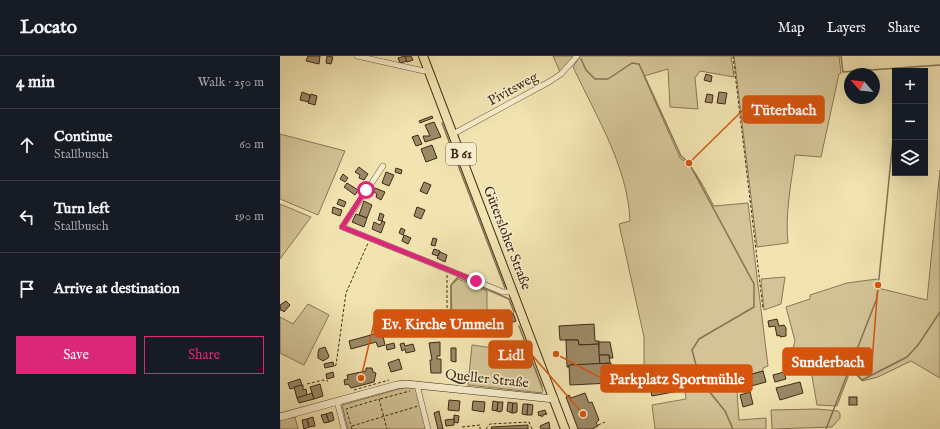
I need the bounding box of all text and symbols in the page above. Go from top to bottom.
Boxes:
text: Locato [20,16,77,40]
text: Map [778,19,805,37]
text: Layers [827,19,866,37]
text: Share [888,19,920,37]
street label: Pivitsweg [485,68,542,110]
north arrow [844,68,880,104]
map controls [892,68,928,176]
button: + [892,68,928,104]
text: 4 min [16,72,55,93]
text: Walk · 250 m [198,74,264,91]
callout: Tüterbach [743,96,824,123]
text: Tüterbach [751,101,817,120]
button: − [892,104,928,140]
text: Continue [54,127,112,146]
icon: ahead [16,134,38,156]
text: 60 m [239,136,264,153]
button: layers [892,140,928,176]
road number: B 61 [446,143,476,165]
text: Stallbusch [54,146,109,163]
route start [357,181,375,199]
street label: Gütersloher Straße [479,184,535,293]
text: Turn left [54,199,110,218]
icon: left [16,206,38,228]
text: 190 m [234,208,264,225]
text: Stallbusch [54,218,109,235]
route end [467,272,485,290]
icon: arrive [16,278,38,300]
text: Arrive at destination [54,279,180,298]
callout: Ev. Kirche Ummeln [374,310,512,337]
text: Ev. Kirche Ummeln [382,315,504,334]
button: Save [16,336,136,374]
button: Share [144,336,264,374]
callout: Lidl [489,341,532,368]
text: Lidl [498,346,525,365]
callout: Sunderbach [783,348,872,375]
text: Sunderbach [792,353,865,372]
callout: Parkplatz Sportmühle [601,365,752,392]
street label: Queller Straße [444,366,530,392]
text: Parkplatz Sportmühle [609,370,745,389]

